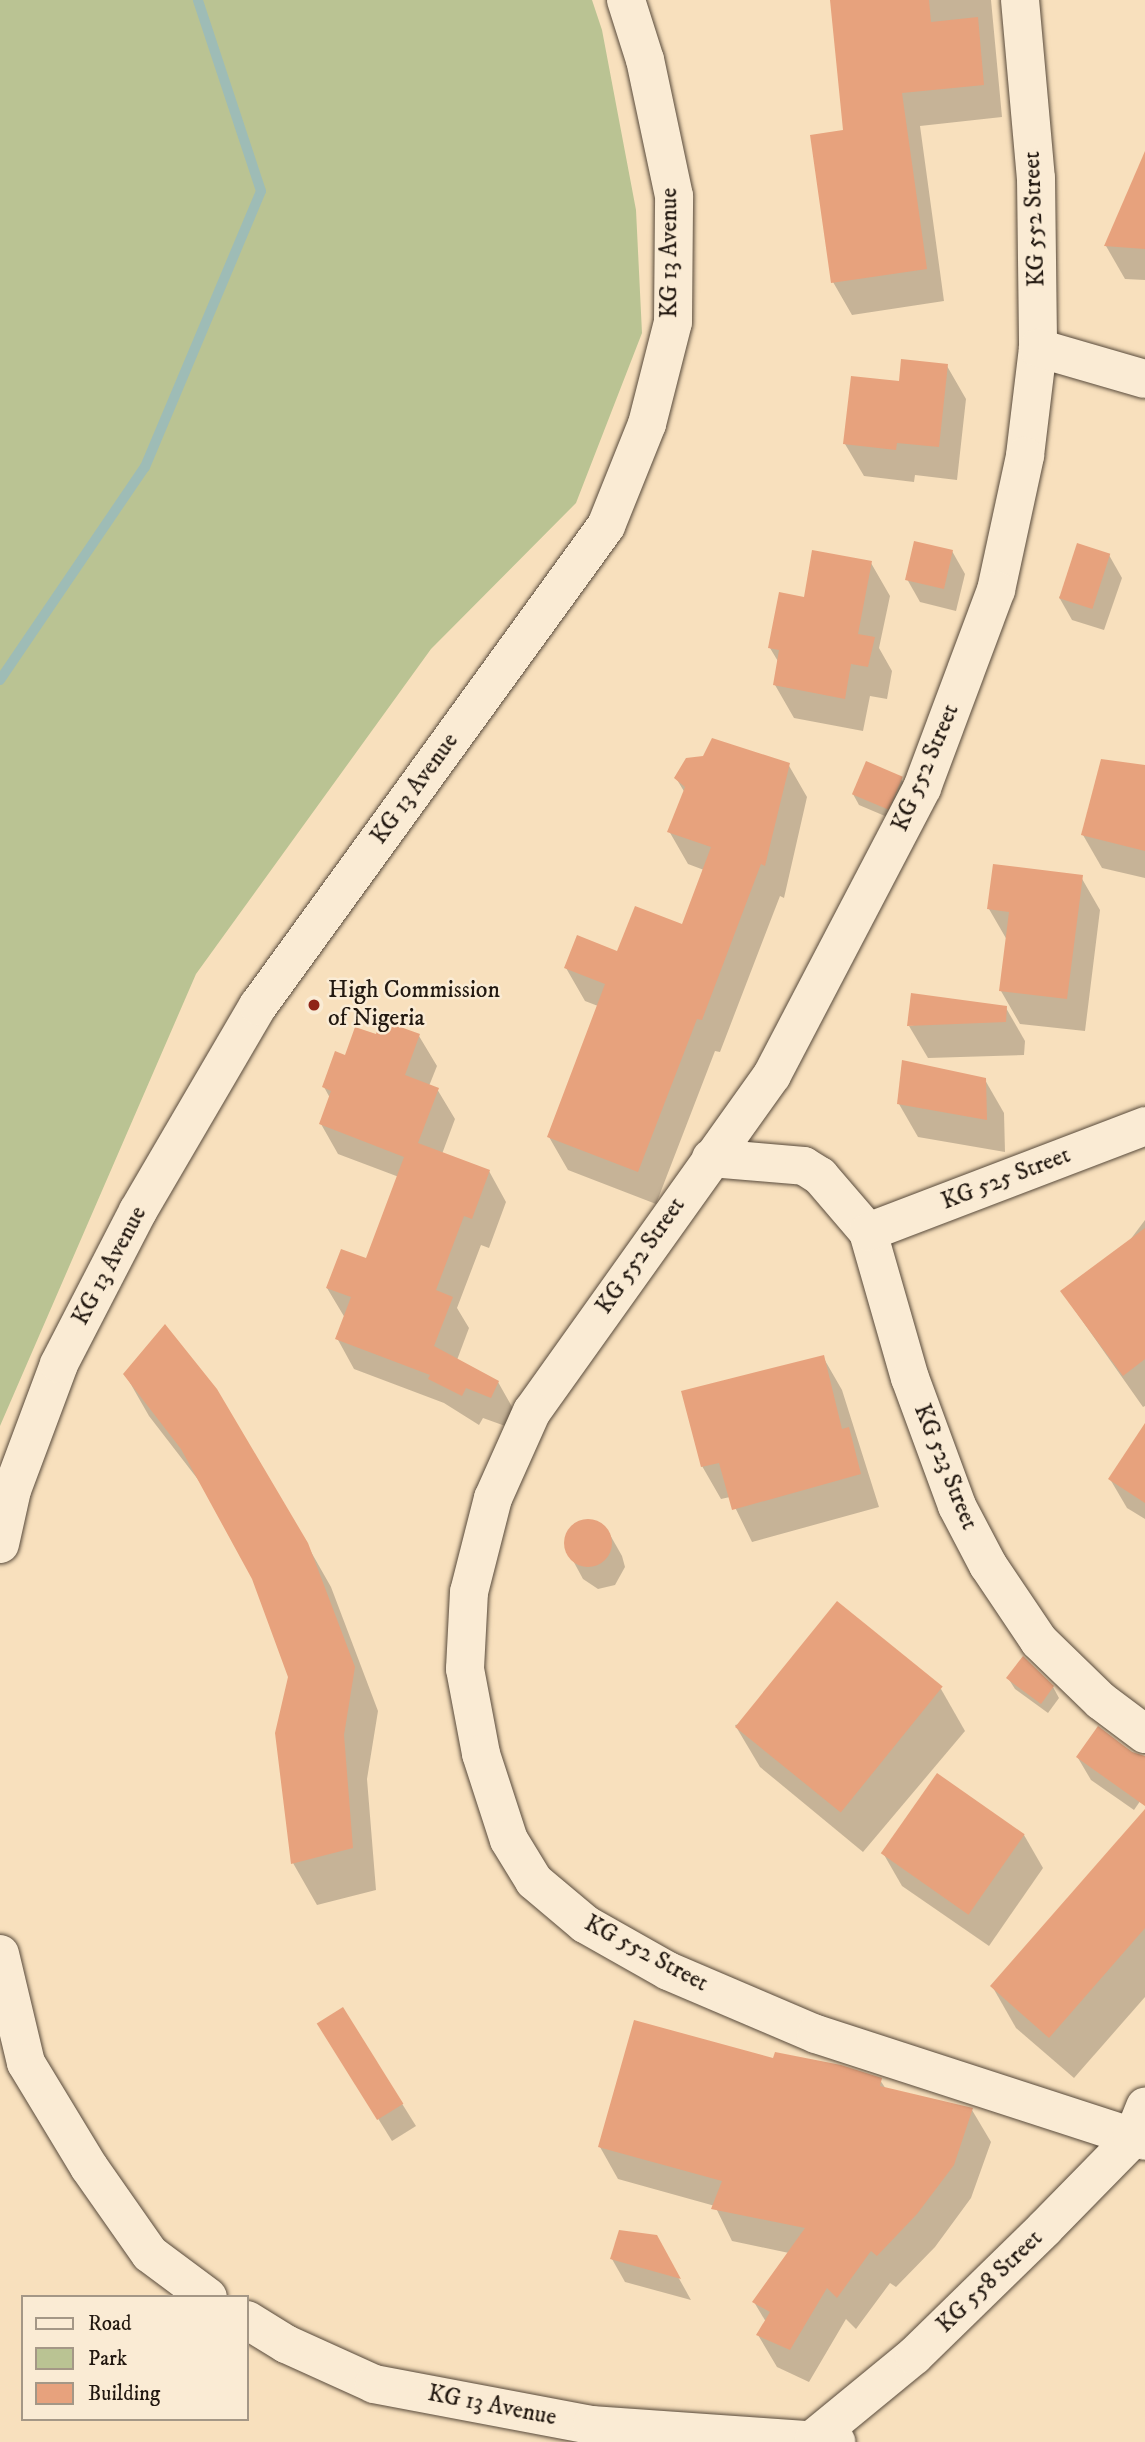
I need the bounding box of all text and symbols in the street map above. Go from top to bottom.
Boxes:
street label: KG 552 Street [1018,151,1052,287]
street label: KG 13 Avenue [656,188,684,318]
street label: KG 552 Street [886,700,966,836]
street label: KG 13 Avenue [365,728,465,850]
place label: High Commission of Nigeria [328,977,500,1033]
marker: High Commission of Nigeria [306,997,322,1013]
street label: KG 525 Street [938,1141,1074,1217]
street label: KG 552 Street [590,1192,692,1320]
street label: KG 13 Avenue [67,1202,153,1330]
street label: KG 523 Street [907,1400,983,1534]
street label: KG 552 Street [579,1909,713,1999]
street label: KG 558 Street [931,2224,1049,2340]
legend [21,2295,248,2421]
text: Road [88,2311,132,2337]
text: Park [88,2346,127,2372]
street label: KG 13 Avenue [425,2379,559,2433]
text: Building [88,2381,160,2407]

